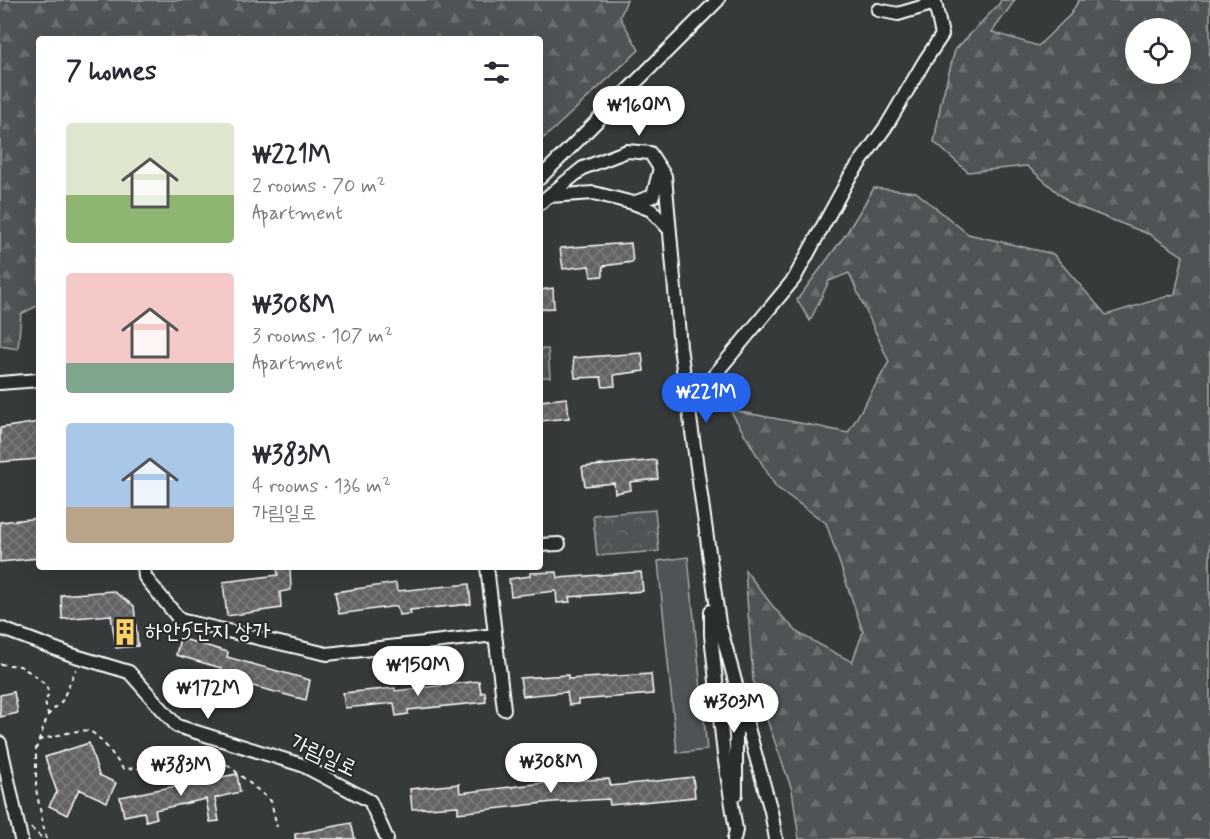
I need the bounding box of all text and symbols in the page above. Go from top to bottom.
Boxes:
map controls [1125,18,1191,84]
button: locate [1125,18,1191,84]
text: 7 homes [66,55,157,89]
icon: filters [480,56,513,89]
pin: ₩160M [597,86,681,137]
text: ₩160M [607,92,671,119]
text: ₩221M [252,139,331,173]
icon: home [114,147,186,219]
text: 2 rooms · 70 m² [252,173,386,200]
text: Apartment [252,200,343,227]
text: ₩308M [252,289,335,323]
icon: home [114,297,186,369]
text: 3 rooms · 107 m² [252,323,393,350]
text: Apartment [252,350,343,377]
pin: ₩221M [664,373,748,424]
text: ₩221M [676,379,736,406]
text: ₩383M [252,439,331,473]
icon: home [114,447,186,519]
text: 4 rooms · 136 m² [252,473,391,500]
text: 가림일로 [252,500,316,527]
building icon: 하안5단지 상가 [110,617,140,647]
place label: 하안5단지 상가 [145,618,271,646]
pin: ₩150M [376,646,460,697]
text: ₩150M [386,652,450,679]
pin: ₩172M [166,669,250,720]
text: ₩172M [176,675,240,702]
pin: ₩303M [692,683,776,734]
text: ₩303M [703,689,765,716]
street label: 가림일로 [285,728,361,784]
pin: ₩308M [509,743,593,794]
pin: ₩383M [139,746,223,797]
text: ₩308M [519,749,583,776]
text: ₩383M [151,752,211,779]

